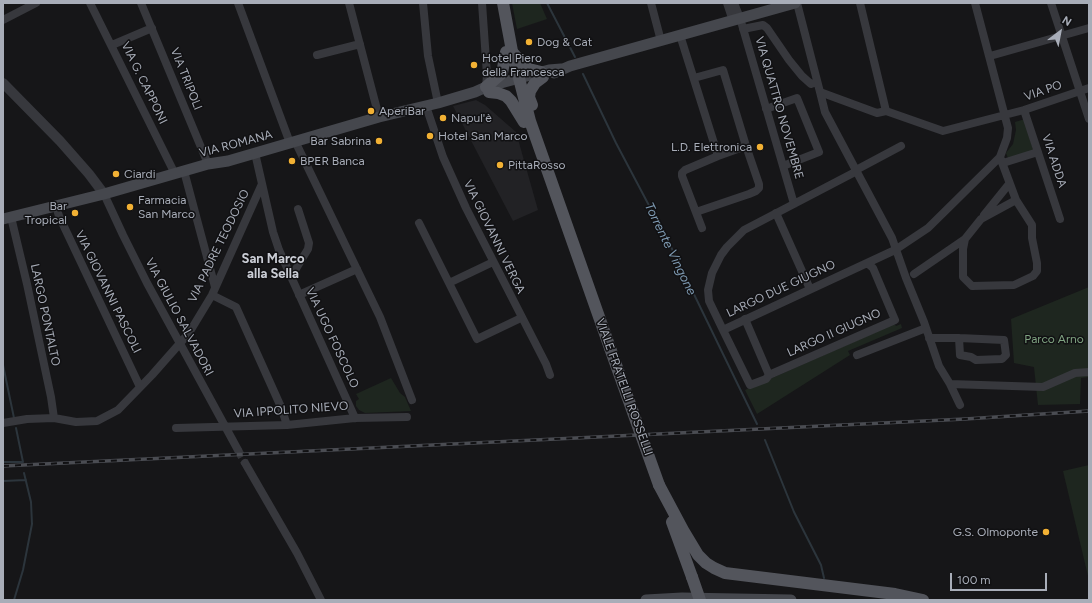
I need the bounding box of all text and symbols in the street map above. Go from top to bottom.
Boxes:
north arrow [1040,12,1080,52]
text: N [1060,14,1074,29]
place label: Dog & Cat [537,35,592,49]
street label: VIA QUATTRO NOVEMBRE [752,35,806,181]
marker: Dog & Cat [524,37,534,47]
street label: VIA G. CAPPONI [118,40,170,126]
street label: VIA TRIPOLI [167,46,205,112]
place label: Hotel Piero della Francesca [482,51,564,79]
marker: Hotel Piero della Francesca [469,60,479,70]
street label: VIA PO [1022,78,1064,104]
place label: AperiBar [379,104,425,118]
marker: AperiBar [366,106,376,116]
place label: Napul'è [451,111,492,125]
marker: Napul'è [438,113,448,123]
street label: VIA ROMANA [198,127,274,161]
place label: Hotel San Marco [438,129,528,143]
marker: Hotel San Marco [425,131,435,141]
street label: VIA ADDA [1039,132,1069,190]
place label: Bar Sabrina [310,134,371,148]
marker: Bar Sabrina [374,136,384,146]
place label: L.D. Elettronica [671,140,752,154]
marker: L.D. Elettronica [755,142,765,152]
place label: BPER Banca [300,154,365,168]
marker: BPER Banca [287,156,297,166]
place label: PittaRosso [508,158,566,172]
marker: PittaRosso [495,160,505,170]
place label: Ciardi [124,167,155,181]
marker: Ciardi [111,169,121,179]
street label: VIA GIOVANNI VERGA [460,178,528,296]
street label: VIA PADRE TEODOSIO [185,187,253,305]
place label: Farmacia San Marco [138,193,195,221]
place label: Bar Tropical [25,199,67,227]
water label: Torrente Vingone [641,200,699,298]
marker: Farmacia San Marco [125,202,135,212]
marker: Bar Tropical [70,208,80,218]
street label: VIA GIOVANNI PASCOLI [72,228,144,356]
district label: San Marco alla Sella [242,251,304,282]
street label: VIA GIULIO SALVADORI [142,256,216,378]
street label: LARGO DUE GIUGNO [724,257,838,321]
street label: LARGO PONTALTO [27,263,63,367]
street label: VIA UGO FOSCOLO [302,286,362,390]
street label: LARGO II GIUGNO [785,306,883,360]
street label: VIALE FRATELLI ROSSELLI [592,316,656,458]
park label: Parco Arno [1024,332,1084,346]
street label: VIA IPPOLITO NIEVO [233,399,349,421]
place label: G.S. Olmoponte [953,525,1038,539]
marker: G.S. Olmoponte [1041,527,1051,537]
scale bar [952,565,1049,591]
text: 100 m [957,573,991,587]

